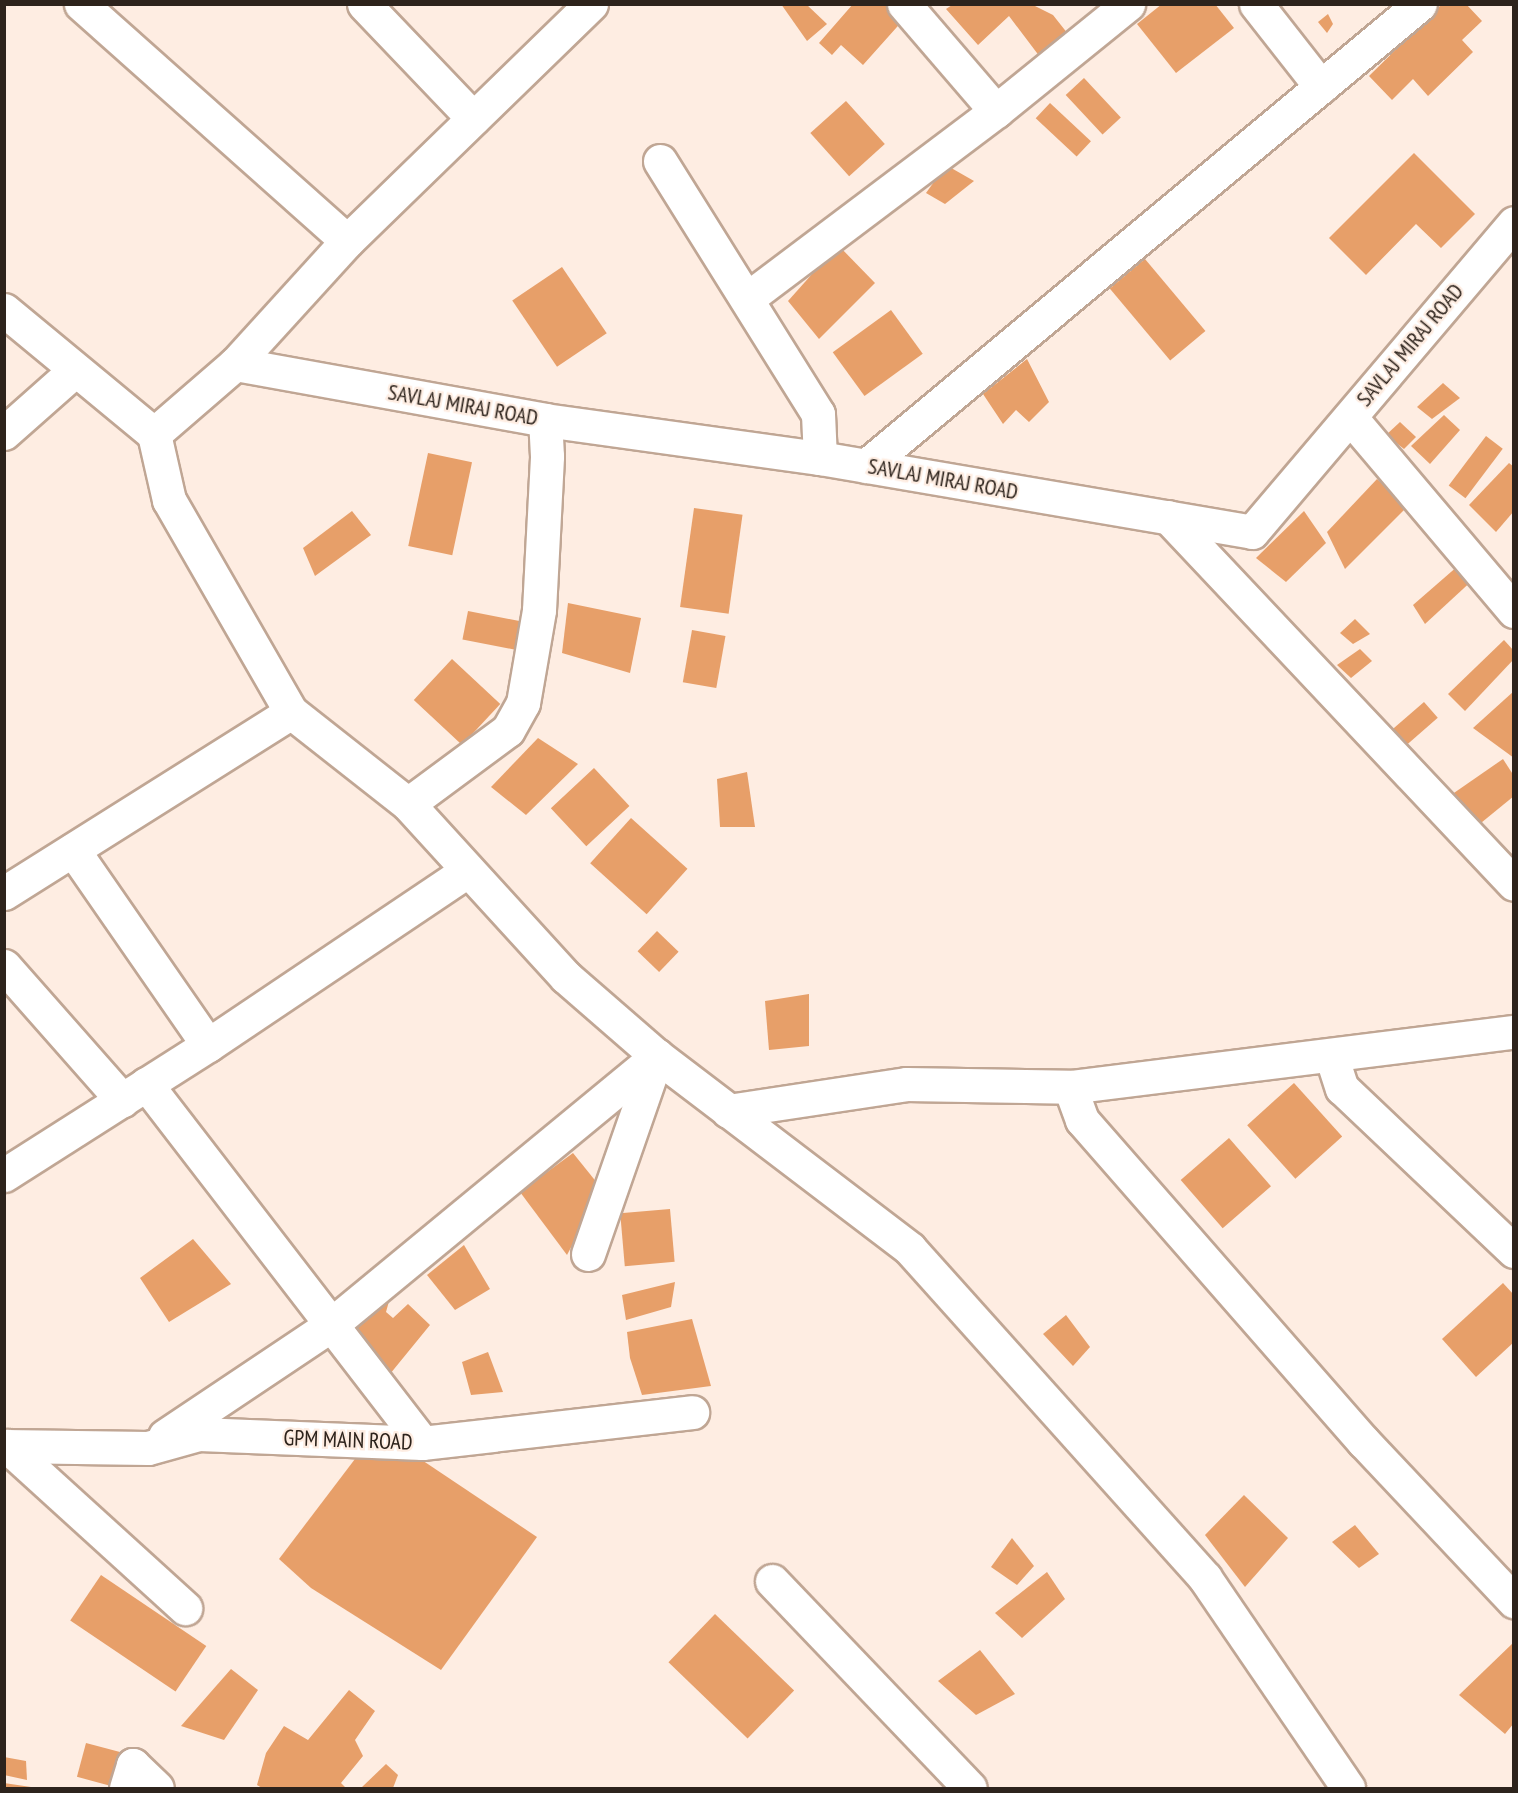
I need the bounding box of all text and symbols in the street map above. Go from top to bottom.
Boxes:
street label: SAVLAJ MIRAJ ROAD [1351,278,1469,412]
street label: SAVLAJ MIRAJ ROAD [386,379,540,431]
street label: SAVLAJ MIRAJ ROAD [866,453,1020,505]
street label: GPM MAIN ROAD [283,1425,413,1455]

